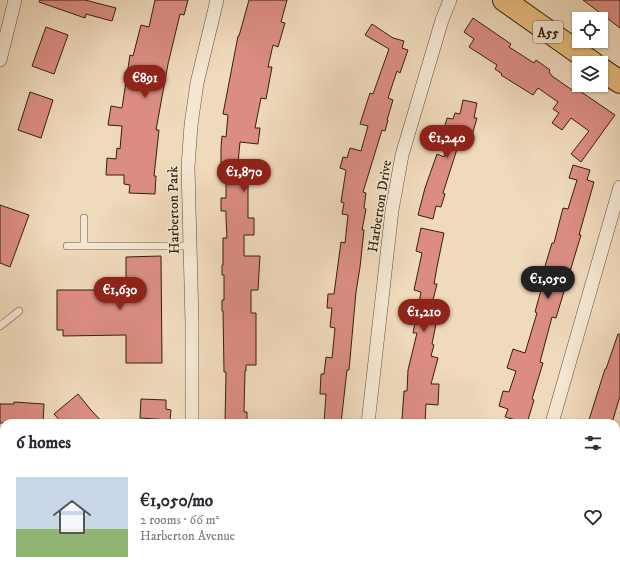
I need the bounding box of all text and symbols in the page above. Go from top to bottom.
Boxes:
map controls [572,12,608,92]
button: locate [572,12,608,48]
road number: A55 [533,21,563,43]
button: layers [572,56,608,92]
pin: €891 [121,65,169,99]
text: €891 [132,70,158,86]
pin: €1,240 [414,125,480,159]
text: €1,240 [429,130,465,146]
street label: Harberton Drive [364,158,396,254]
pin: €1,870 [211,159,277,193]
text: €1,870 [226,164,262,180]
street label: Harberton Park [164,166,184,254]
pin: €1,050 [515,266,581,300]
text: €1,050 [530,271,566,287]
pin: €1,630 [87,277,153,311]
text: €1,630 [103,282,137,298]
pin: €1,210 [391,299,457,333]
text: €1,210 [407,304,441,320]
text: 6 homes [16,432,71,454]
icon: filters [582,432,604,454]
text: €1,050/mo [140,490,213,512]
icon: home [48,493,96,541]
icon: heart [582,506,604,528]
text: 2 rooms · 66 m² [140,512,219,528]
text: Harberton Avenue [140,528,235,544]

